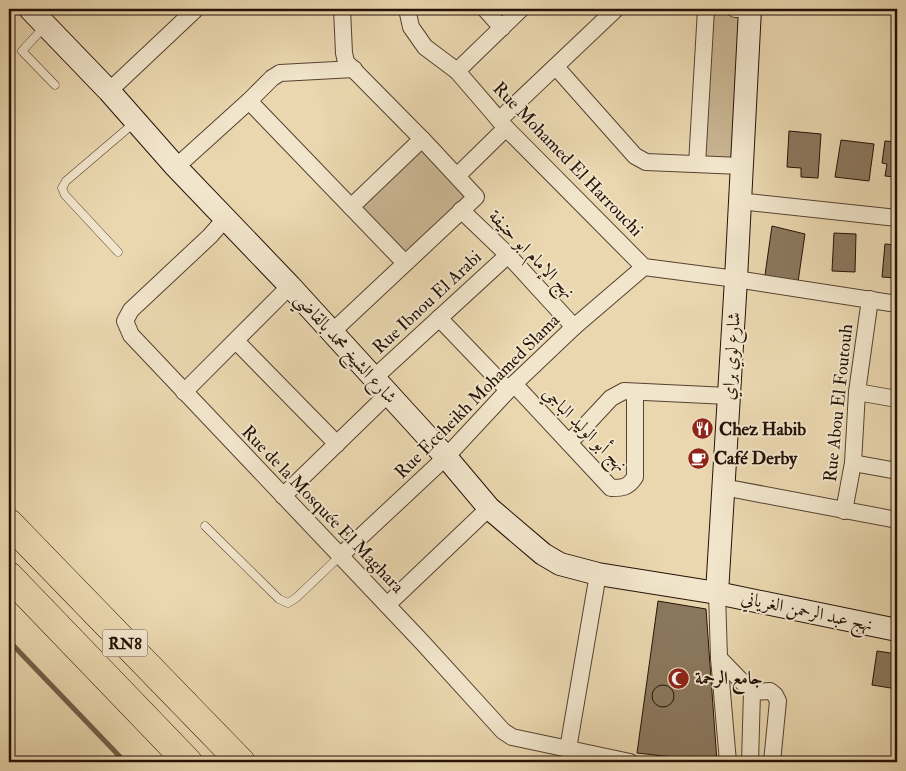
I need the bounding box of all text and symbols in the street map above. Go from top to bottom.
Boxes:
street label: Rue Mohamed El Harrouchi [488,77,648,242]
street label: نهج الإمام ابو حنيفة [481,205,580,306]
street label: Rue Ibnou El Arabi [368,246,487,359]
street label: شارع الشيخ محمد بالقاضي [286,288,402,412]
street label: Rue Eccheikh Mohamed Slama [390,309,565,484]
street label: شارع لوي براي [717,311,749,401]
street label: Rue Abou El Foutouh [819,322,858,483]
street label: نهج أبو الوليد الباجي [535,381,633,479]
restaurant icon: Chez Habib [691,417,715,441]
place label: Chez Habib [719,418,806,441]
street label: Rue de la Mosquée El Maghara [236,421,409,599]
cafe icon: Café Derby [686,446,710,470]
place label: Café Derby [714,447,798,470]
street label: نهج عبد الرحمن الغرياني [738,586,875,641]
road number: RN8 [102,630,148,656]
mosque icon: جامع الرحمة [667,666,691,690]
place label: جامع الرحمة [695,667,763,695]

